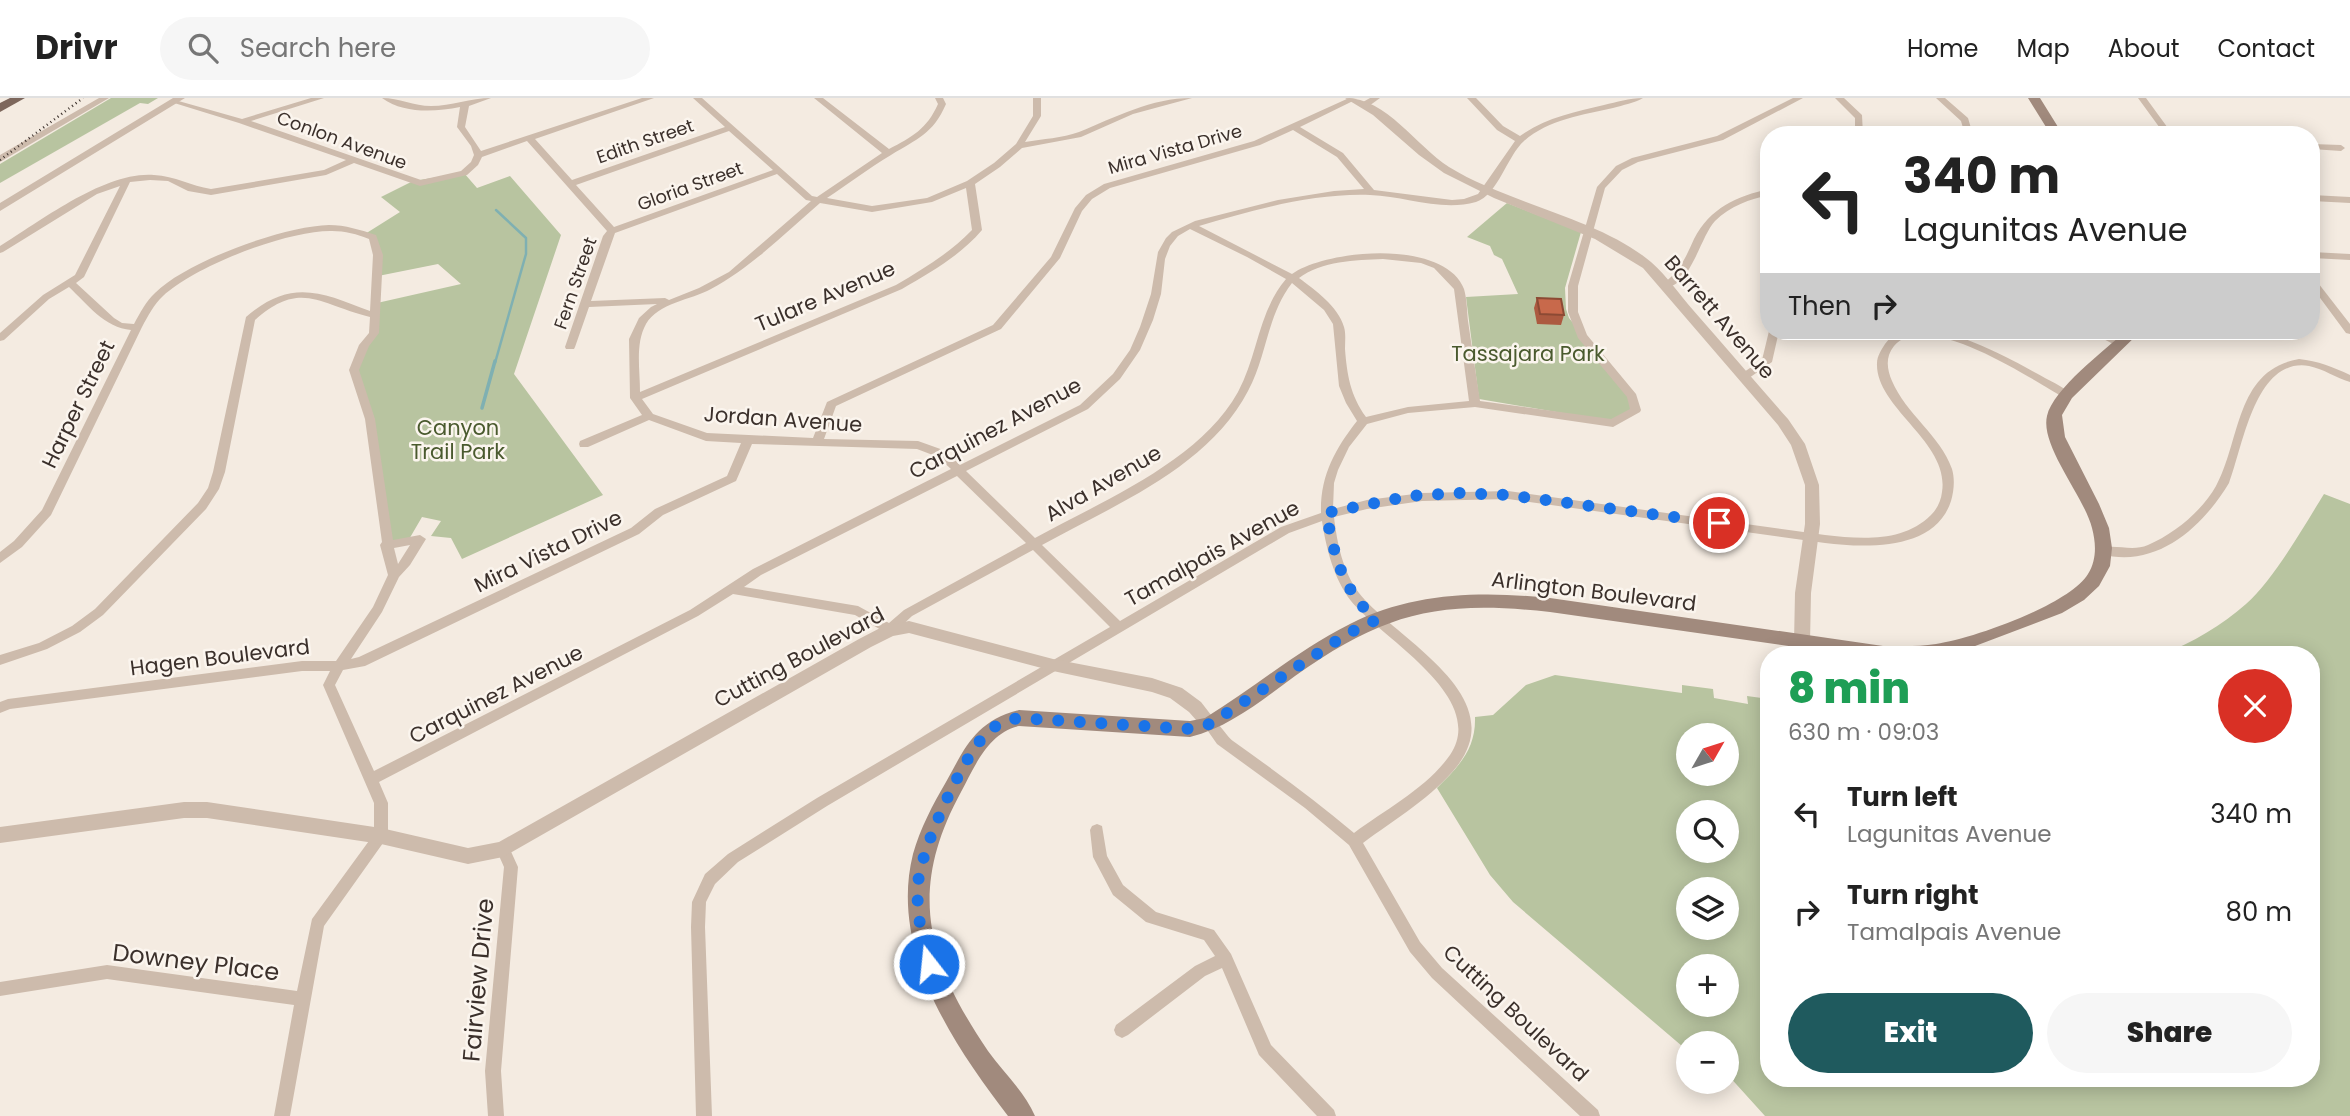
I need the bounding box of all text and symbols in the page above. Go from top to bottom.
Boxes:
search box [160,17,650,80]
text: Drivr [35,24,118,71]
icon: search [184,29,222,67]
text: Search here [240,30,396,66]
text: Home [1907,32,1979,65]
text: Map [2017,32,2070,65]
text: About [2108,32,2179,65]
text: Contact [2217,32,2315,65]
street label: Conlon Avenue [273,105,411,175]
street label: Edith Street [593,113,697,169]
street label: Mira Vista Drive [1105,118,1245,180]
text: 340 m [1903,142,2060,210]
icon: left [1788,154,1879,245]
street label: Gloria Street [634,155,746,217]
text: Lagunitas Avenue [1903,207,2188,252]
street label: Fern Street [548,234,602,332]
street label: Barrett Avenue [1658,249,1782,385]
street label: Tulare Avenue [751,253,899,339]
icon: right [1865,287,1903,325]
text: Then [1788,288,1851,324]
street label: Harper Street [35,335,121,473]
park label: Tassajara Park [1451,339,1605,368]
street label: Carquinez Avenue [904,370,1086,486]
street label: Jordan Avenue [703,399,863,439]
park label: Canyon Trail Park [411,413,505,466]
street label: Alva Avenue [1040,438,1166,528]
street label: Tamalpais Avenue [1119,493,1305,613]
pin [1689,493,1749,553]
street label: Mira Vista Drive [469,503,627,599]
icon: arrive [1700,504,1738,542]
street label: Arlington Boulevard [1490,564,1698,618]
street label: Cutting Boulevard [709,600,889,714]
street label: Hagen Boulevard [128,632,312,682]
street label: Carquinez Avenue [404,638,588,750]
text: 8 min [1788,659,1910,718]
button: close [2218,669,2292,743]
text: 630 m · 09:03 [1788,716,1939,748]
north arrow [1676,723,1740,786]
map controls [1676,723,1739,1094]
text: Turn left [1847,779,1958,815]
icon: left [1788,795,1826,833]
text: 340 m [2210,796,2292,832]
button: search [1676,800,1739,863]
text: Lagunitas Avenue [1847,818,2052,850]
button: layers [1676,877,1739,940]
text: Turn right [1847,877,1979,913]
icon: right [1788,893,1826,931]
text: 80 m [2226,894,2292,930]
street label: Fairview Drive [454,897,502,1063]
text: Tamalpais Avenue [1847,916,2061,948]
position arrow [892,927,966,1001]
street label: Downey Place [111,935,281,989]
street label: Cutting Boulevard [1437,938,1595,1088]
button: + [1676,954,1739,1017]
button: Exit [1788,993,2033,1073]
button: Share [2047,993,2292,1073]
button: − [1676,1031,1739,1094]

